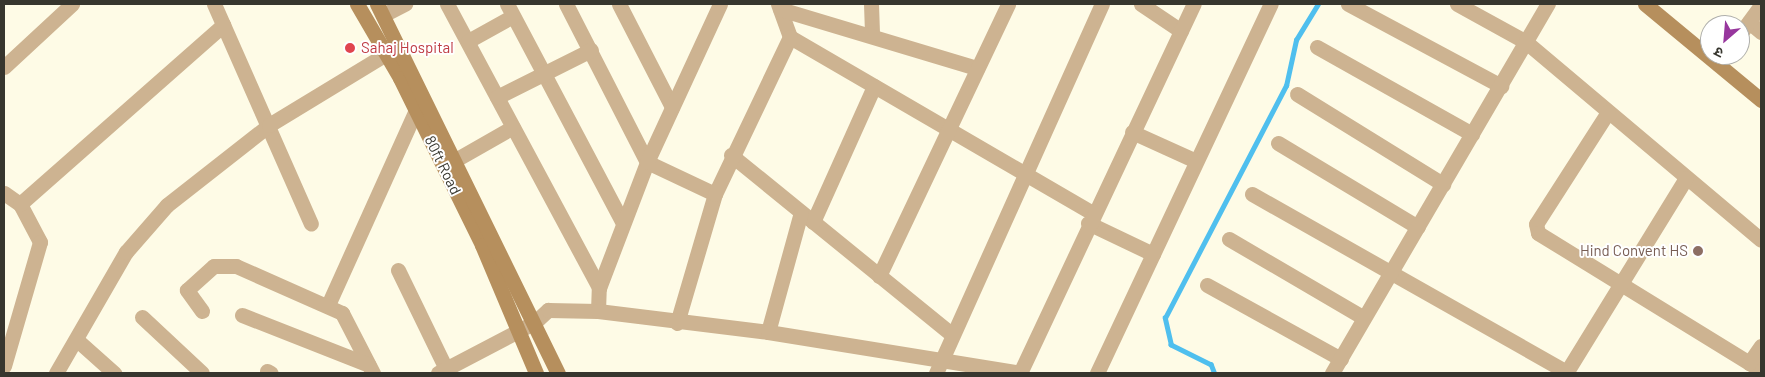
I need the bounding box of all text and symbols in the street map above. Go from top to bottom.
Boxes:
north arrow [1700,15,1750,65]
place label: Sahaj Hospital [361,39,454,57]
marker: Sahaj Hospital [343,41,357,55]
text: उ [1711,43,1726,62]
street label: 80ft Road [421,133,465,197]
place label: Hind Convent HS [1580,242,1688,260]
marker: Hind Convent HS [1692,245,1704,257]

